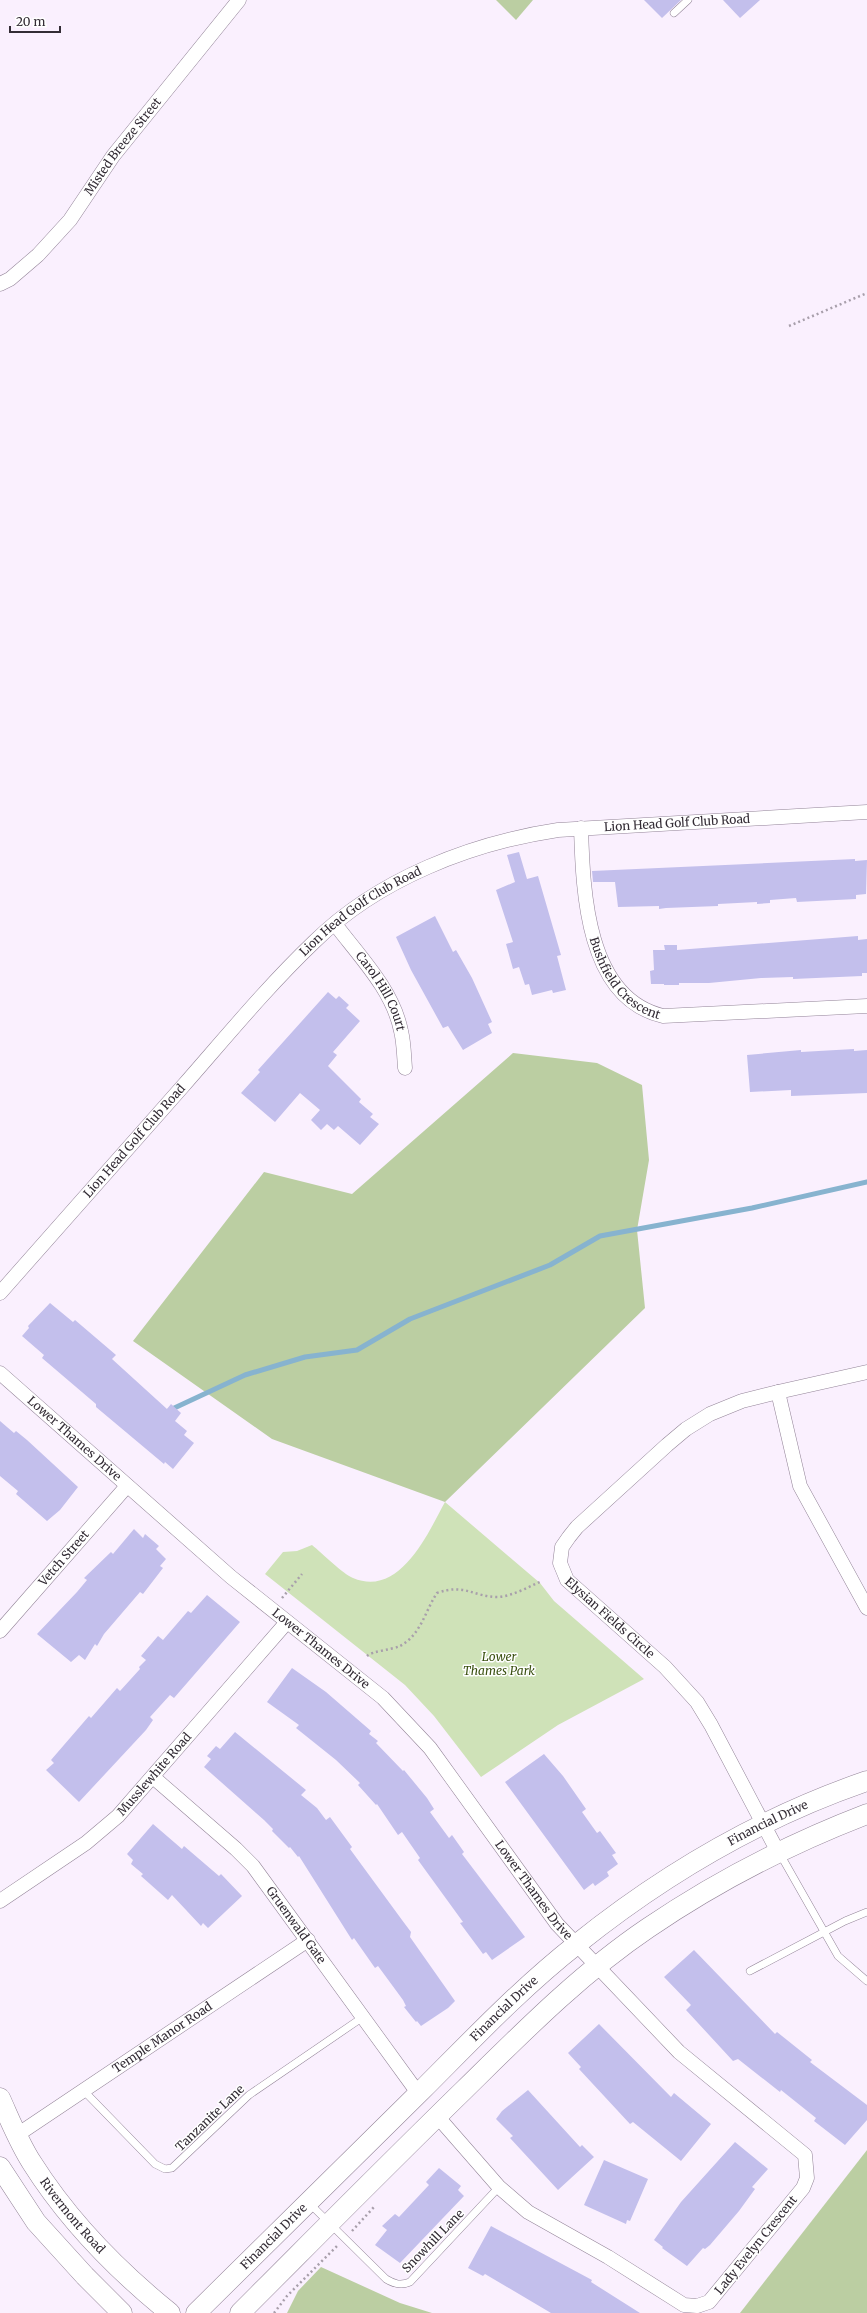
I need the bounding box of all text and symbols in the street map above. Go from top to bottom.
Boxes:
scale bar [10,8,60,34]
text: 20 m [16,14,45,29]
street label: Misted Breeze Street [81,94,164,198]
street label: Lion Head Golf Club Road [604,811,751,834]
street label: Lion Head Golf Club Road [296,863,424,959]
street label: Bushfield Crescent [587,935,662,1022]
street label: Carol Hill Court [353,948,409,1032]
street label: Lion Head Golf Club Road [80,1081,188,1200]
street label: Lower Thames Drive [25,1393,125,1484]
street label: Vetch Street [34,1527,92,1589]
street label: Elysian Fields Circle [562,1574,658,1661]
street label: Lower Thames Drive [269,1605,373,1691]
park label: Lower Thames Park [463,1649,535,1678]
street label: Musslewhite Road [114,1729,194,1818]
street label: Financial Drive [725,1797,810,1849]
street label: Lower Thames Drive [492,1837,576,1943]
street label: Gruenwald Gate [263,1883,329,1966]
street label: Financial Drive [467,1973,541,2044]
street label: Temple Manor Road [109,1998,215,2076]
street label: Tanzanite Lane [172,2081,247,2154]
street label: Rivermont Road [37,2175,108,2256]
street label: Lady Evelyn Crescent [711,2192,800,2297]
street label: Financial Drive [237,2200,310,2272]
street label: Snowhill Lane [399,2206,467,2275]

